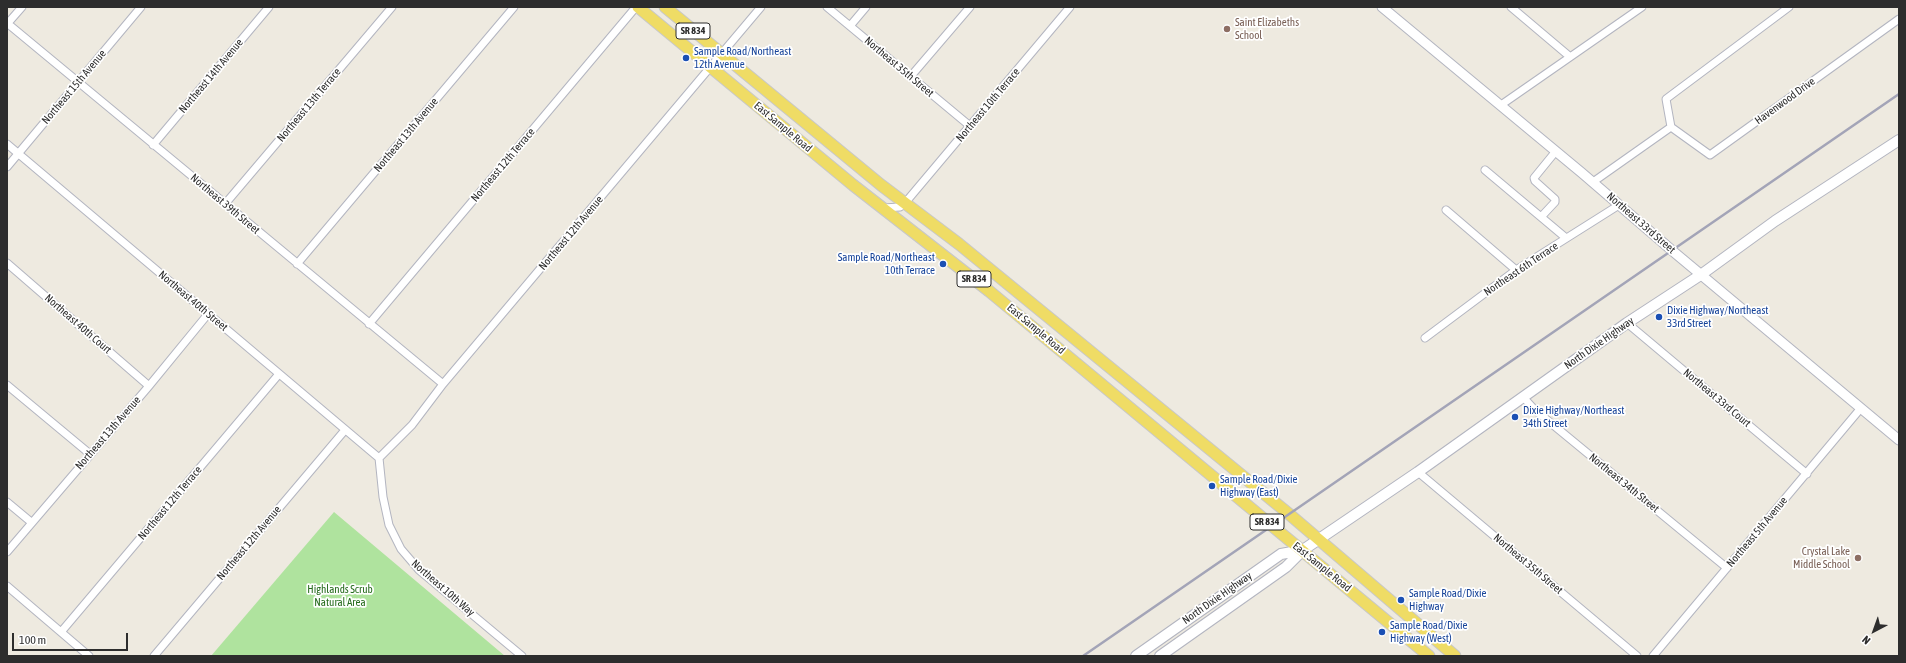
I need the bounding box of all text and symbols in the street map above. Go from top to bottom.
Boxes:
place label: Saint Elizabeths School [1235,16,1299,42]
road number: SR 834 [676,23,710,39]
marker: Saint Elizabeths School [1222,24,1232,34]
street label: Northeast 35th Street [862,34,936,100]
street label: Northeast 14th Avenue [176,36,246,116]
place label: Sample Road/Northeast 12th Avenue [694,45,791,71]
street label: Northeast 15th Avenue [39,47,109,127]
marker: Sample Road/Northeast 12th Avenue [681,53,691,63]
street label: Northeast 13th Terrace [274,66,344,144]
street label: Northeast 10th Terrace [953,66,1023,144]
street label: Havenwood Drive [1752,75,1818,127]
street label: Northeast 13th Avenue [371,95,441,175]
street label: East Sample Road [751,99,815,155]
street label: Northeast 12th Terrace [468,126,538,204]
street label: Northeast 39th Street [188,171,262,237]
street label: Northeast 33rd Street [1604,190,1678,256]
street label: Northeast 12th Avenue [536,193,606,273]
street label: Northeast 6th Terrace [1481,239,1561,299]
place label: Sample Road/Northeast 10th Terrace [838,251,935,277]
marker: Sample Road/Northeast 10th Terrace [938,259,948,269]
street label: Northeast 40th Street [156,268,230,334]
road number: SR 834 [957,271,991,287]
street label: Northeast 40th Court [42,291,114,357]
street label: East Sample Road [1004,301,1068,357]
place label: Dixie Highway/Northeast 33rd Street [1667,304,1768,330]
marker: Dixie Highway/Northeast 33rd Street [1654,312,1664,322]
street label: North Dixie Highway [1562,314,1636,372]
street label: Northeast 33rd Court [1681,366,1753,430]
street label: Northeast 13th Avenue [73,394,143,472]
place label: Dixie Highway/Northeast 34th Street [1523,404,1624,430]
marker: Dixie Highway/Northeast 34th Street [1510,412,1520,422]
street label: Northeast 34th Street [1586,451,1662,515]
street label: Northeast 12th Terrace [135,464,205,542]
place label: Sample Road/Dixie Highway (East) [1220,473,1298,499]
marker: Sample Road/Dixie Highway (East) [1207,481,1217,491]
street label: Northeast 5th Avenue [1724,494,1790,570]
street label: Northeast 12th Avenue [214,503,284,583]
road number: SR 834 [1250,514,1284,530]
street label: Northeast 35th Street [1491,531,1565,597]
street label: East Sample Road [1290,539,1354,595]
place label: Crystal Lake Middle School [1793,545,1850,571]
marker: Crystal Lake Middle School [1853,553,1863,563]
street label: Northeast 10th Way [409,557,477,619]
street label: North Dixie Highway [1180,569,1254,627]
park label: Highlands Scrub Natural Area [307,583,373,609]
place label: Sample Road/Dixie Highway [1409,587,1487,613]
marker: Sample Road/Dixie Highway [1396,595,1406,605]
north arrow [1854,611,1894,651]
place label: Sample Road/Dixie Highway (West) [1390,619,1468,645]
scale bar [14,625,130,651]
marker: Sample Road/Dixie Highway (West) [1377,627,1387,637]
text: 100 m [19,633,46,647]
text: N [1860,633,1873,647]

